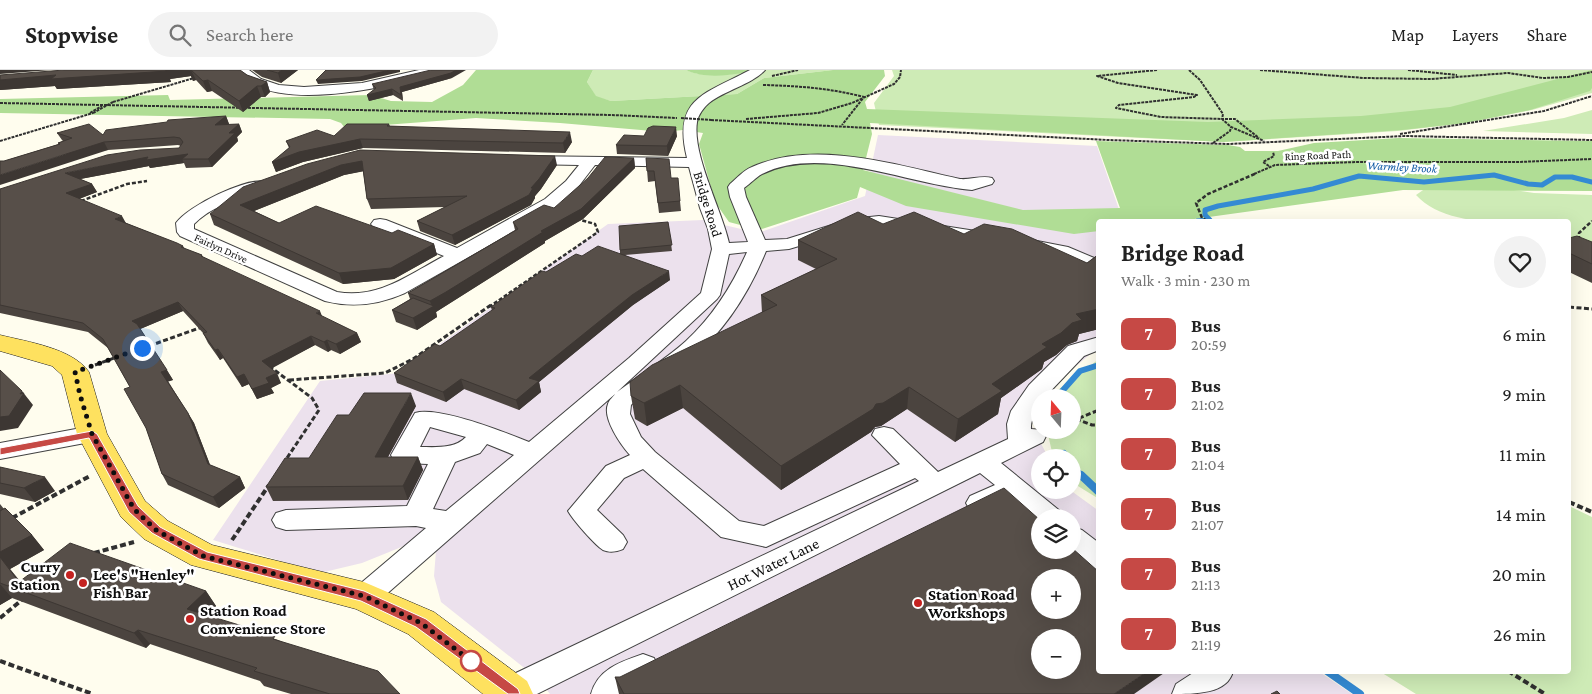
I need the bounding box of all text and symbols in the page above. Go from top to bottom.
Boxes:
search box [148,12,498,57]
text: Stopwise [25,21,118,48]
icon: search [166,21,194,49]
text: Search here [206,24,293,45]
text: Map [1391,25,1424,45]
text: Layers [1452,25,1499,45]
text: Share [1527,25,1567,45]
street label: Ring Road Path [1284,148,1352,163]
water label: Warmley Brook [1367,158,1438,176]
street label: Bridge Road [690,169,726,239]
street label: Fairlyn Drive [192,231,250,266]
button: heart [1494,236,1546,288]
text: Bridge Road [1121,239,1244,266]
text: Walk · 3 min · 230 m [1121,272,1250,289]
text: Bus [1191,315,1221,336]
text: 7 [1144,324,1153,344]
text: 6 min [1502,324,1546,345]
your location [130,336,155,361]
text: 20:59 [1191,336,1227,353]
text: Bus [1191,375,1221,396]
text: 7 [1144,384,1153,404]
text: 9 min [1502,384,1546,405]
north arrow [1031,389,1081,439]
map controls [1031,389,1081,679]
text: 21:02 [1191,396,1224,413]
text: Bus [1191,435,1221,456]
text: 7 [1144,444,1153,464]
text: 11 min [1499,444,1546,465]
button: locate [1031,449,1081,499]
text: 21:04 [1191,456,1225,473]
text: Bus [1191,495,1221,516]
text: 7 [1144,504,1153,524]
text: 14 min [1496,504,1546,525]
button: layers [1031,509,1081,559]
text: 21:07 [1191,516,1224,533]
street label: Hot Water Lane [724,534,822,594]
text: Bus [1191,555,1221,576]
place label: Curry Station [11,558,60,593]
text: 7 [1144,564,1153,584]
text: 20 min [1492,564,1546,585]
place label: Lee's "Henley" Fish Bar [93,566,195,601]
marker: Curry Station [64,569,76,581]
button: + [1031,569,1081,619]
text: 21:13 [1191,576,1221,593]
marker: Lee's "Henley" Fish Bar [77,577,89,589]
place label: Station Road Workshops [927,586,1015,621]
marker: Station Road Workshops [912,597,924,609]
place label: Station Road Convenience Store [200,602,326,637]
marker: Station Road Convenience Store [184,613,196,625]
text: Bus [1191,615,1221,636]
text: 7 [1144,624,1153,644]
text: 26 min [1493,624,1546,645]
button: − [1031,629,1081,679]
text: 21:19 [1191,636,1221,653]
unlabelled marker [460,650,482,672]

